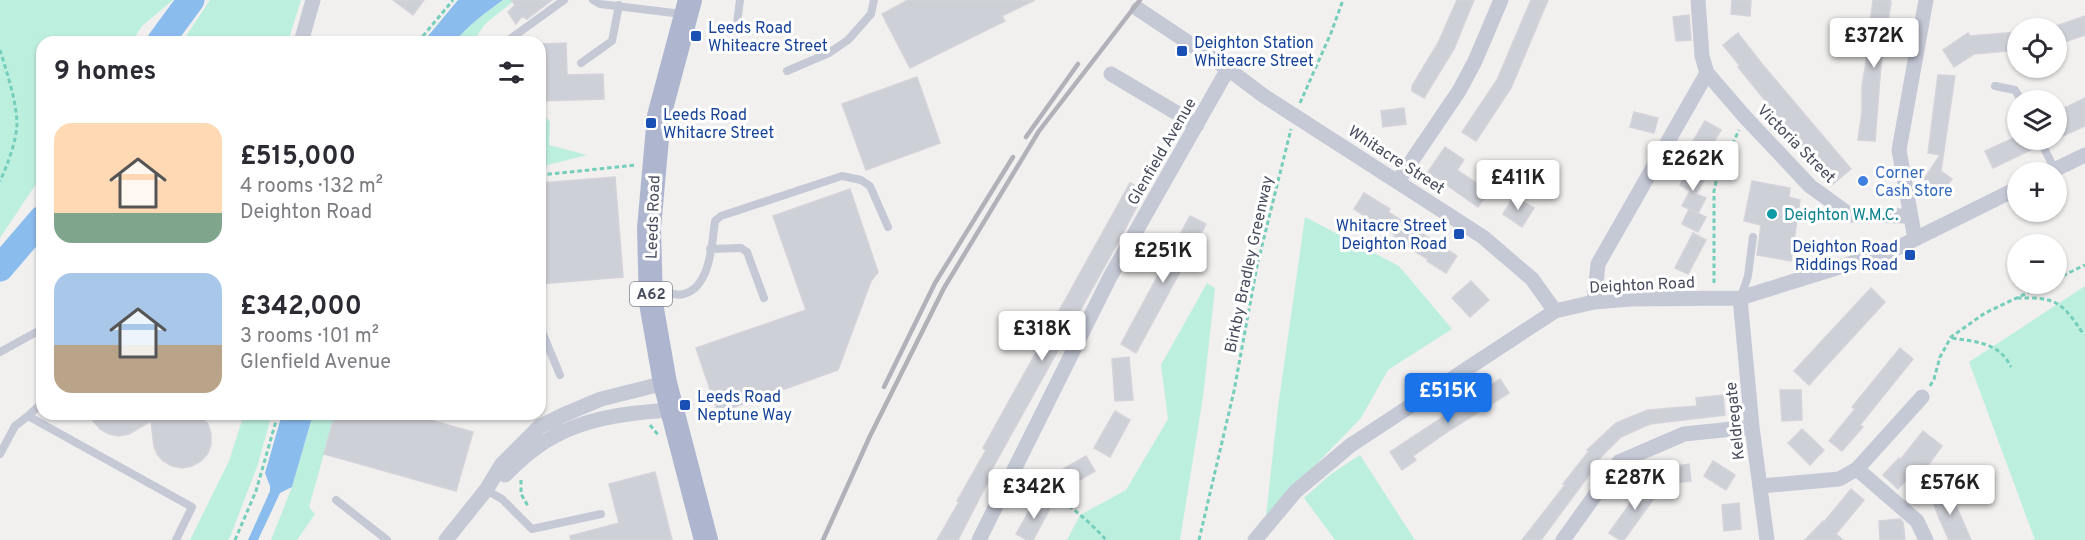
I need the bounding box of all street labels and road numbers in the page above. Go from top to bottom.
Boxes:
street label: Glenfield Avenue [1124,95,1202,209]
street label: Victoria Street [1752,101,1839,188]
street label: Whitacre Street [1344,122,1448,199]
street label: Birkby Bradley Greenway [1221,174,1279,355]
street label: Leeds Road [643,175,665,259]
street label: Deighton Road [1589,273,1695,299]
road number: A62 [630,282,672,306]
street label: Keldregate [1722,381,1750,461]

